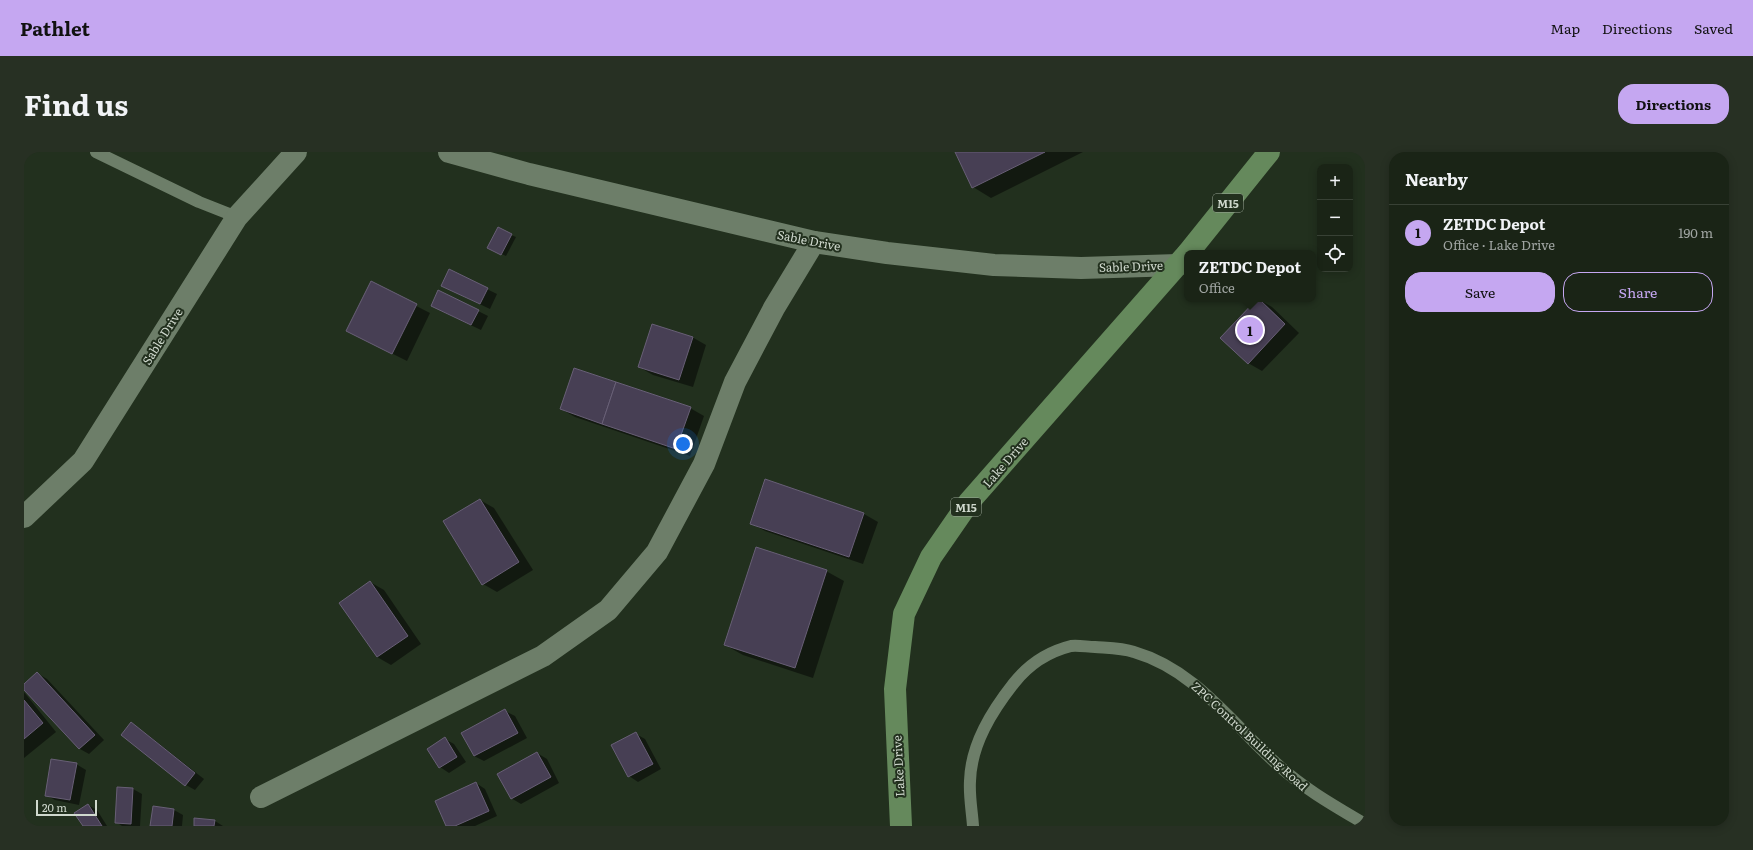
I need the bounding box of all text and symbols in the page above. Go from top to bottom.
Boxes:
text: Pathlet [20,14,90,42]
text: Map [1550,18,1580,38]
text: Directions [1602,18,1672,38]
text: Saved [1694,18,1733,38]
text: Find us [24,83,128,125]
button: Directions [1618,84,1729,124]
map controls [1317,164,1353,272]
button: + [1317,164,1353,200]
text: Nearby [1405,166,1468,191]
road number: M15 [1213,194,1243,212]
button: − [1317,200,1353,236]
text: ZETDC Depot [1443,212,1545,235]
text: 1 [1415,223,1421,242]
text: 190 m [1678,223,1713,242]
street label: Sable Drive [776,225,842,255]
text: Office · Lake Drive [1443,235,1555,254]
button: locate [1317,236,1353,272]
popup [1184,250,1316,302]
text: ZETDC Depot [1199,255,1301,278]
street label: Sable Drive [1099,256,1163,276]
button: Save [1405,272,1555,312]
button: Share [1563,272,1713,312]
text: Office [1199,278,1235,297]
street label: Sable Drive [137,304,187,368]
pin: 1 [1237,315,1263,345]
street label: Lake Drive [978,433,1032,491]
your location [673,434,693,454]
road number: M15 [951,498,981,516]
street label: ZPC Control Building Road [1188,677,1313,795]
street label: Lake Drive [887,735,909,797]
scale bar [36,798,97,817]
text: 20 m [42,799,67,815]

